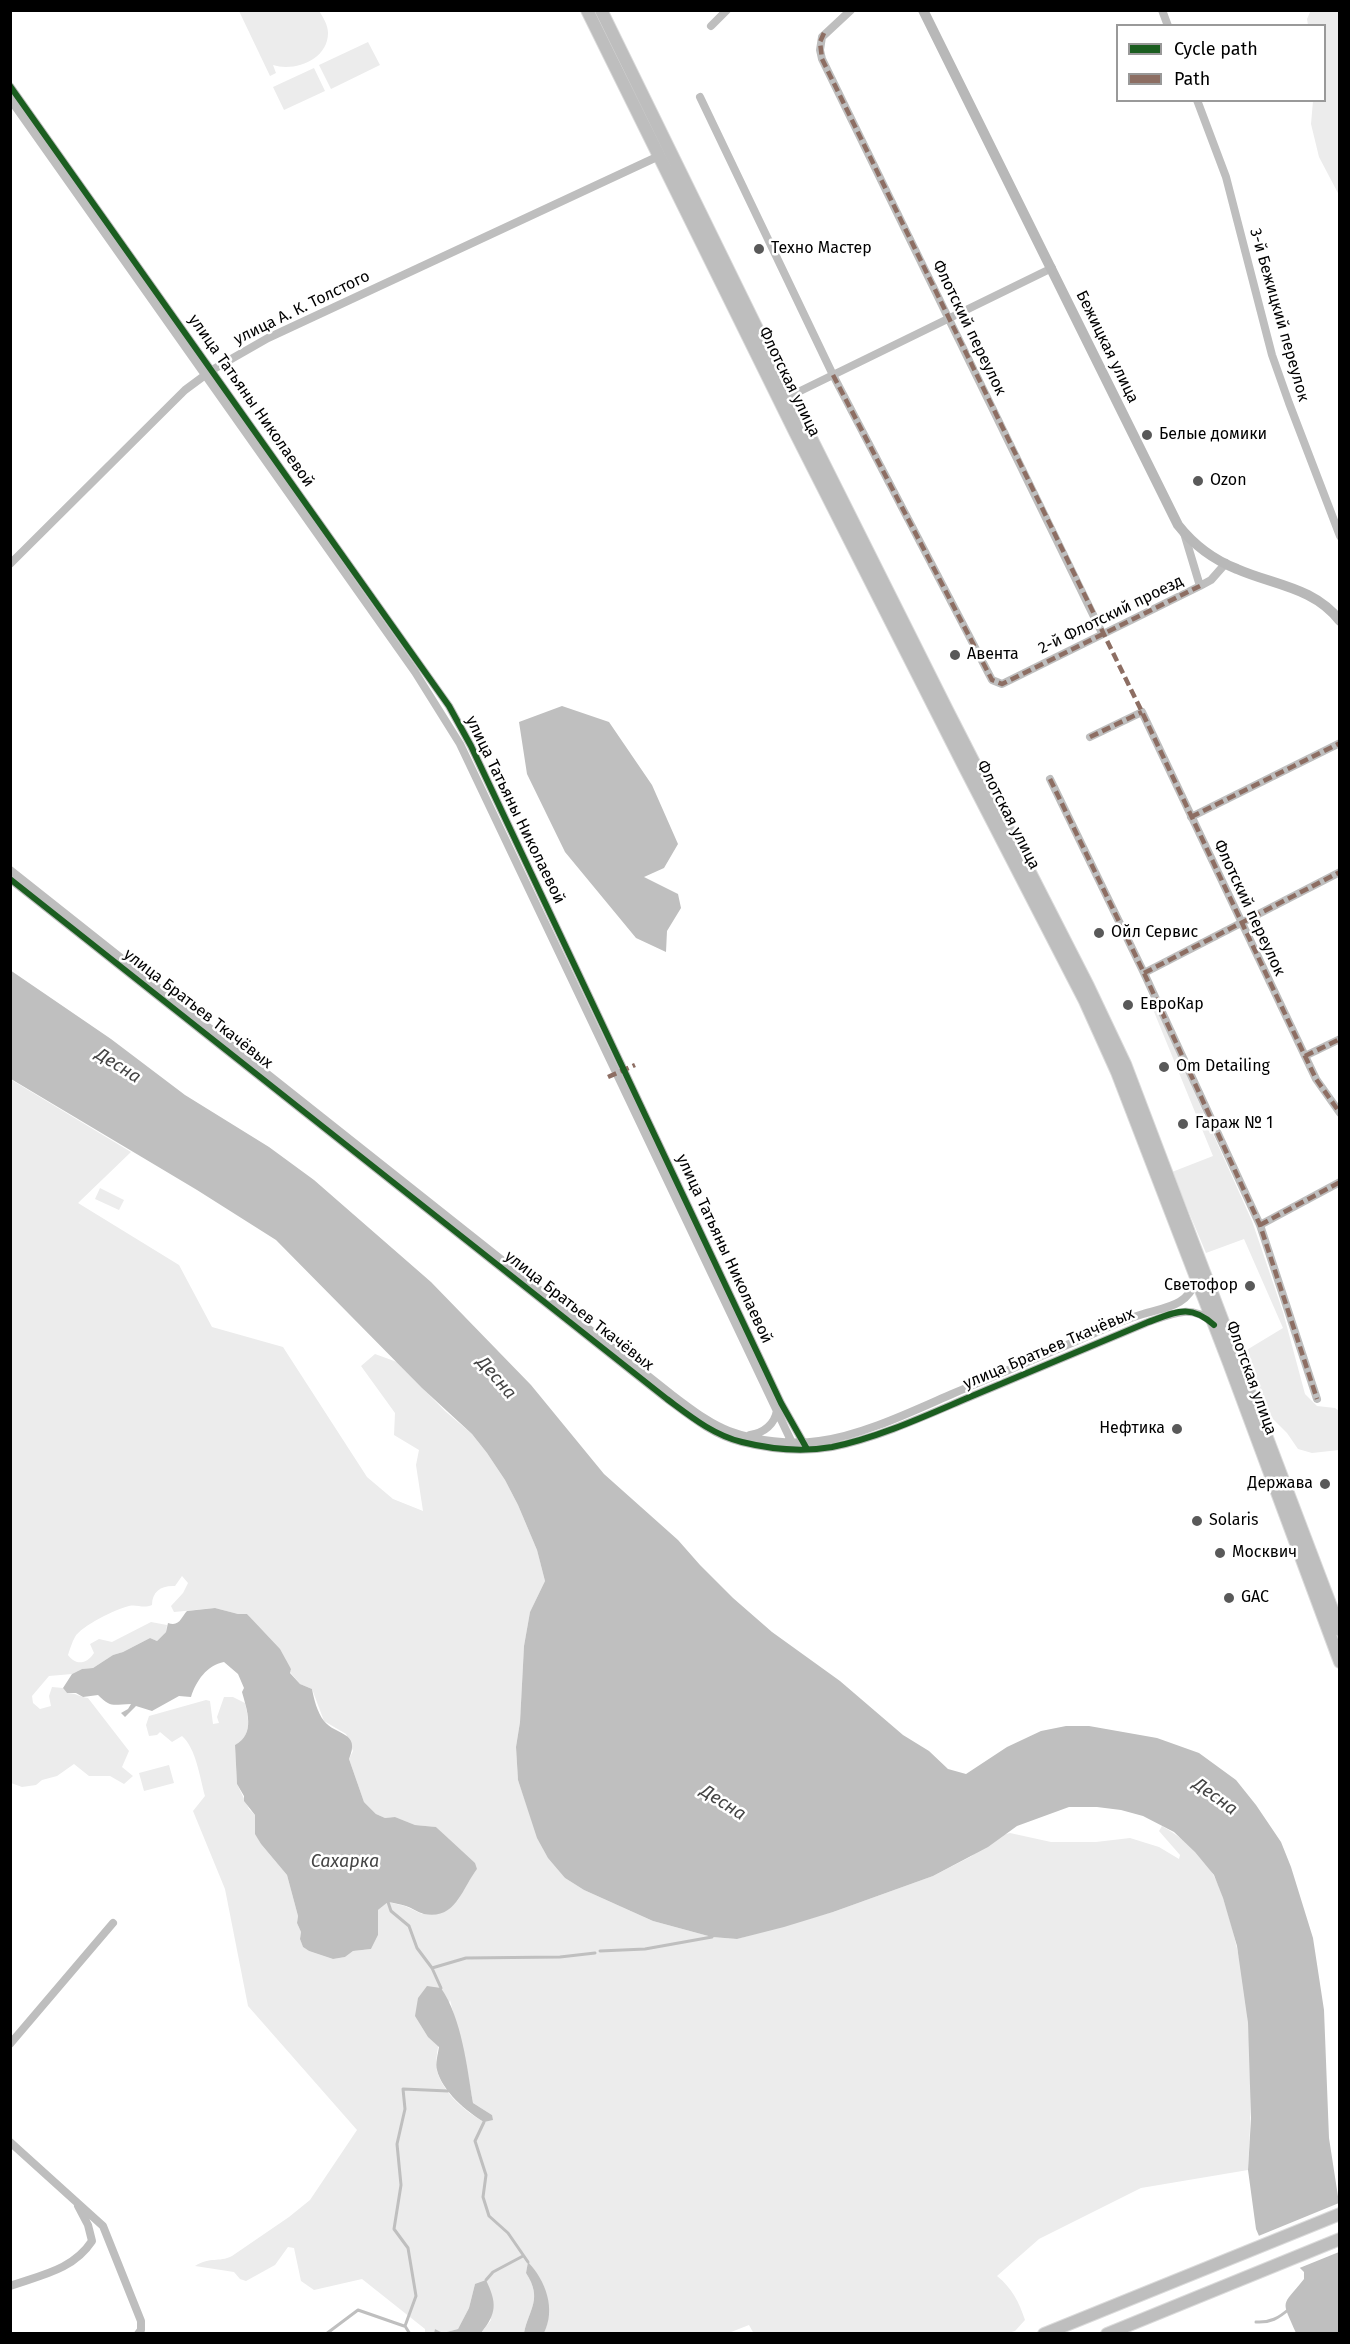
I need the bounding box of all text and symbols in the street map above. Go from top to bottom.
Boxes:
legend [1116,24,1326,102]
text: Cycle path [1174,38,1258,60]
text: Path [1174,68,1210,90]
street label: 3-й Бежицкий переулок [1245,226,1313,404]
place label: Техно Мастер [771,239,872,259]
marker: Техно Мастер [752,242,766,256]
street label: Флотский переулок [928,257,1010,399]
street label: улица А. К. Толстого [231,267,373,349]
street label: Бежицкая улица [1071,288,1143,406]
street label: улица Татьяны Николаевой [184,311,318,491]
street label: Флотская улица [754,324,824,440]
place label: Белые домики [1159,425,1267,445]
marker: Белые домики [1140,428,1154,442]
place label: Ozon [1210,471,1247,491]
marker: Ozon [1191,474,1205,488]
street label: 2-й Флотский проезд [1035,572,1187,658]
place label: Авента [967,645,1019,665]
marker: Авента [948,648,962,662]
street label: улица Татьяны Николаевой [461,713,569,907]
street label: Флотская улица [972,757,1044,873]
street label: Флотский переулок [1209,837,1289,979]
place label: Ойл Сервис [1111,923,1198,943]
marker: Ойл Сервис [1092,926,1106,940]
street label: улица Братьев Ткачёвых [120,945,276,1073]
place label: ЕвроКар [1140,995,1204,1015]
marker: ЕвроКар [1121,998,1135,1012]
water label: Десна [91,1044,145,1088]
place label: Om Detailing [1176,1057,1270,1077]
marker: Om Detailing [1157,1060,1171,1074]
place label: Гараж № 1 [1195,1114,1273,1134]
marker: Гараж № 1 [1176,1117,1190,1131]
street label: улица Татьяны Николаевой [672,1151,776,1347]
street label: улица Братьев Ткачёвых [501,1247,657,1375]
place label: Светофор [1164,1276,1238,1296]
marker: Светофор [1243,1279,1257,1293]
street label: улица Братьев Ткачёвых [961,1304,1137,1394]
street label: Флотская улица [1221,1318,1281,1438]
water label: Десна [472,1352,520,1404]
place label: Нефтика [1099,1419,1165,1439]
marker: Нефтика [1170,1422,1184,1436]
place label: Держава [1248,1474,1313,1494]
marker: Держава [1318,1477,1332,1491]
place label: Solaris [1209,1511,1259,1531]
marker: Solaris [1190,1514,1204,1528]
place label: Москвич [1232,1543,1297,1563]
marker: Москвич [1213,1546,1227,1560]
place label: GAC [1241,1588,1269,1608]
marker: GAC [1222,1591,1236,1605]
water label: Десна [1189,1774,1241,1820]
water label: Десна [696,1780,750,1826]
water label: Сахарка [311,1851,379,1873]

